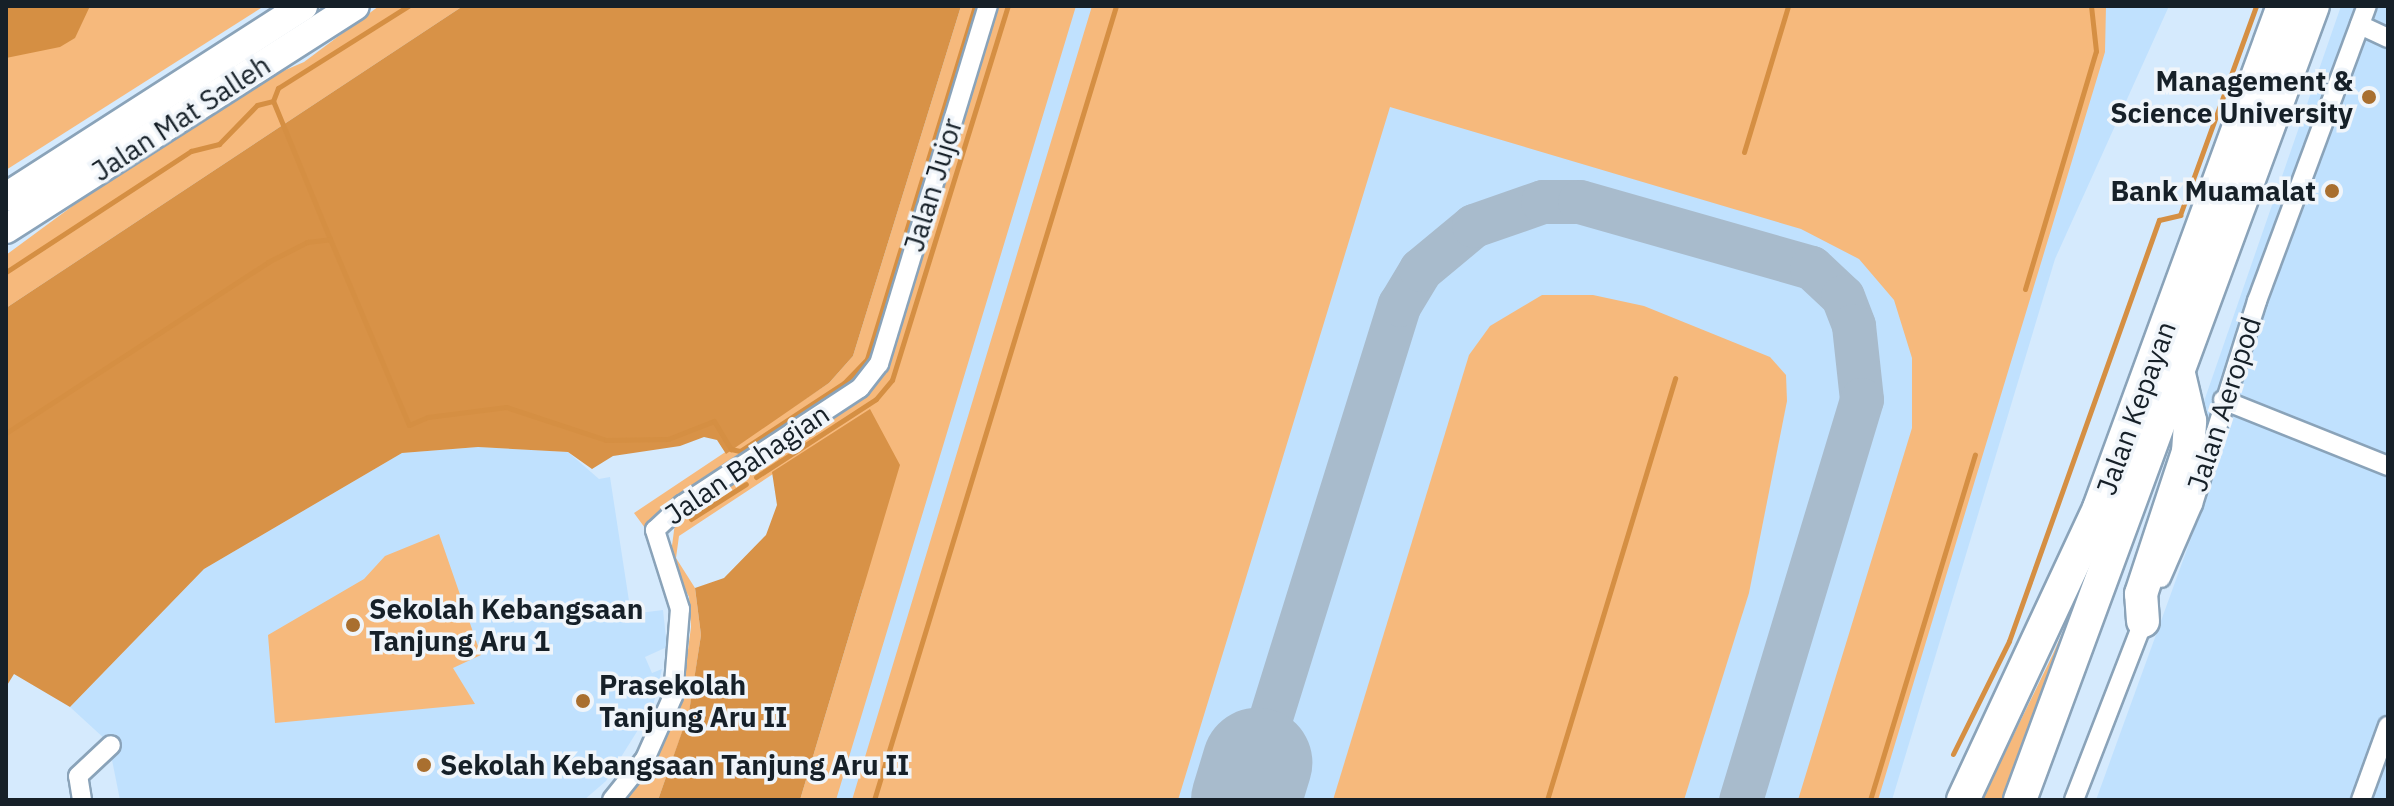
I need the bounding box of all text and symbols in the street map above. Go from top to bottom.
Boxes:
street label: Jalan Mat Salleh [85,48,277,188]
place label: Management & Science University [2110,64,2353,130]
marker: Management & Science University [2360,88,2378,106]
street label: Jalan Jujor [897,114,969,256]
place label: Bank Muamalat [2110,174,2316,208]
marker: Bank Muamalat [2323,182,2341,200]
street label: Jalan Aeropod [2180,312,2268,496]
street label: Jalan Kepayan [2089,317,2183,499]
street label: Jalan Bahagian [658,397,836,531]
place label: Sekolah Kebangsaan Tanjung Aru 1 [369,592,643,658]
marker: Sekolah Kebangsaan Tanjung Aru 1 [344,616,362,634]
place label: Prasekolah Tanjung Aru II [599,668,787,734]
marker: Prasekolah Tanjung Aru II [574,692,592,710]
place label: Sekolah Kebangsaan Tanjung Aru II [440,748,909,782]
marker: Sekolah Kebangsaan Tanjung Aru II [415,756,433,774]

